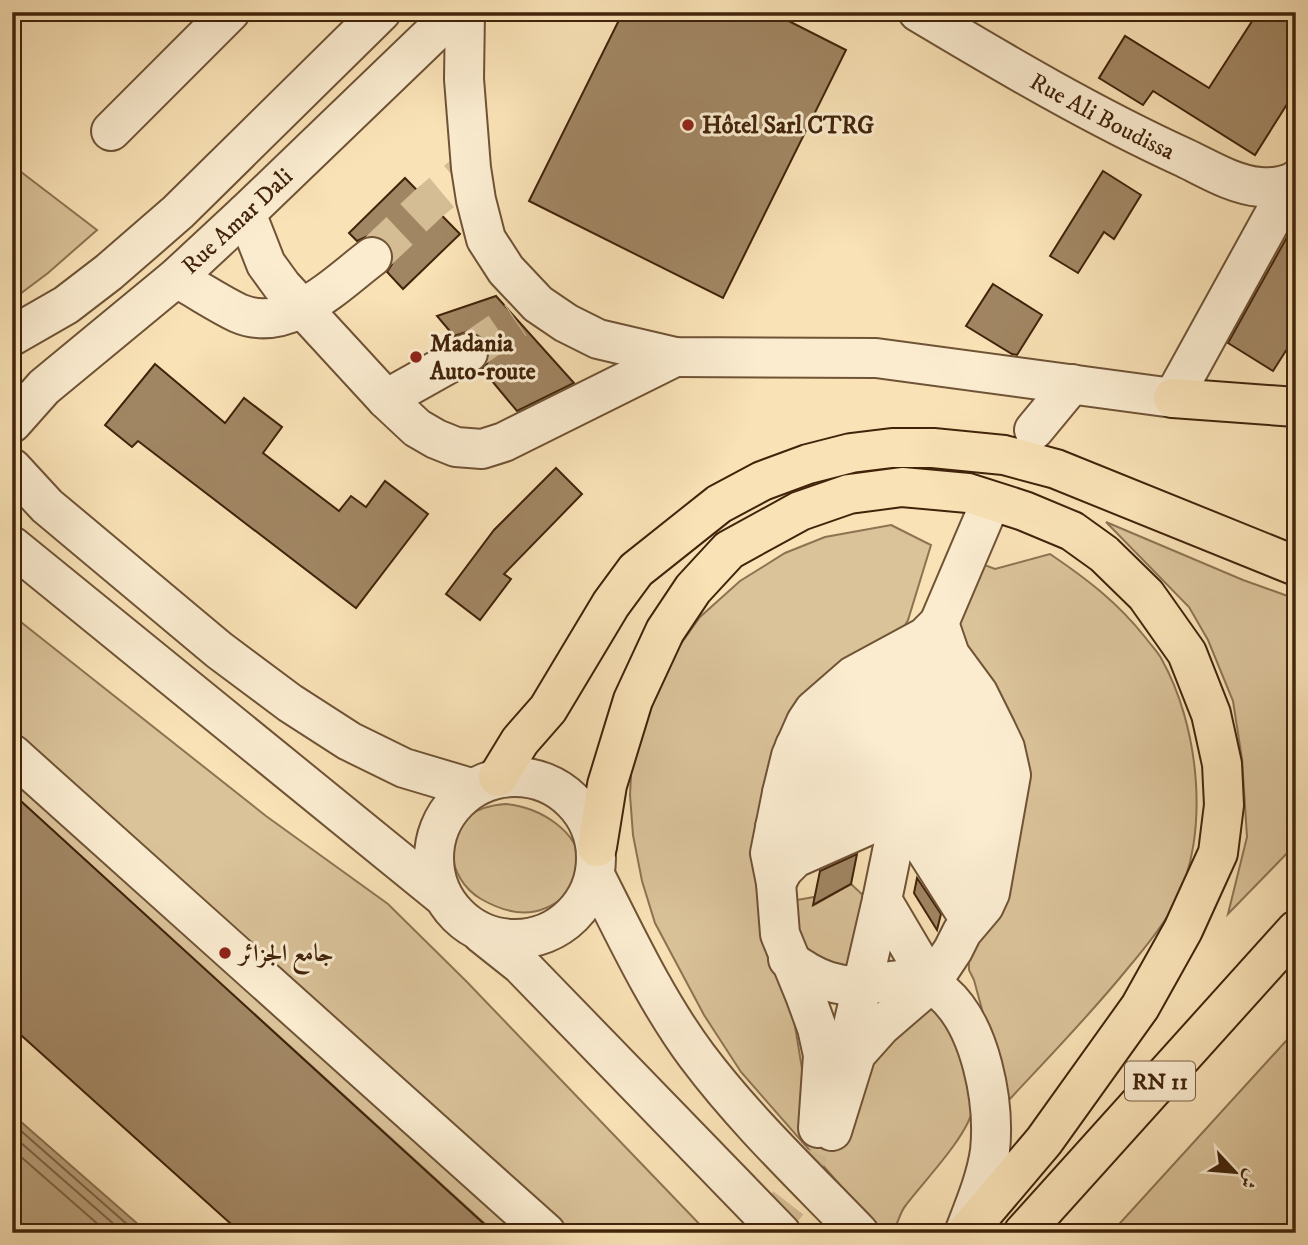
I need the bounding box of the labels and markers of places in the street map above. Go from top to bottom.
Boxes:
place label: Hôtel Sarl CTRG [702,111,874,141]
marker: Hôtel Sarl CTRG [680,117,696,133]
place label: Madania Auto-route [429,329,536,387]
marker: Madania Auto-route [408,349,424,365]
place label: جامع الجزائر [236,939,333,975]
marker: جامع الجزائر [217,945,233,961]

